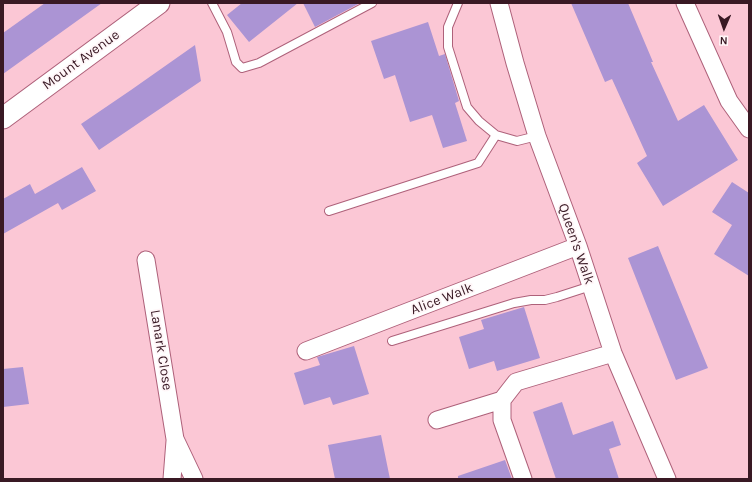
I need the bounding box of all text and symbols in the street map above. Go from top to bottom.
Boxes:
north arrow [704,8,744,48]
street label: Mount Avenue [39,26,123,94]
text: N [719,34,728,47]
street label: Queen's Walk [554,201,598,287]
street label: Alice Walk [408,279,476,319]
street label: Lanark Close [146,308,176,392]

